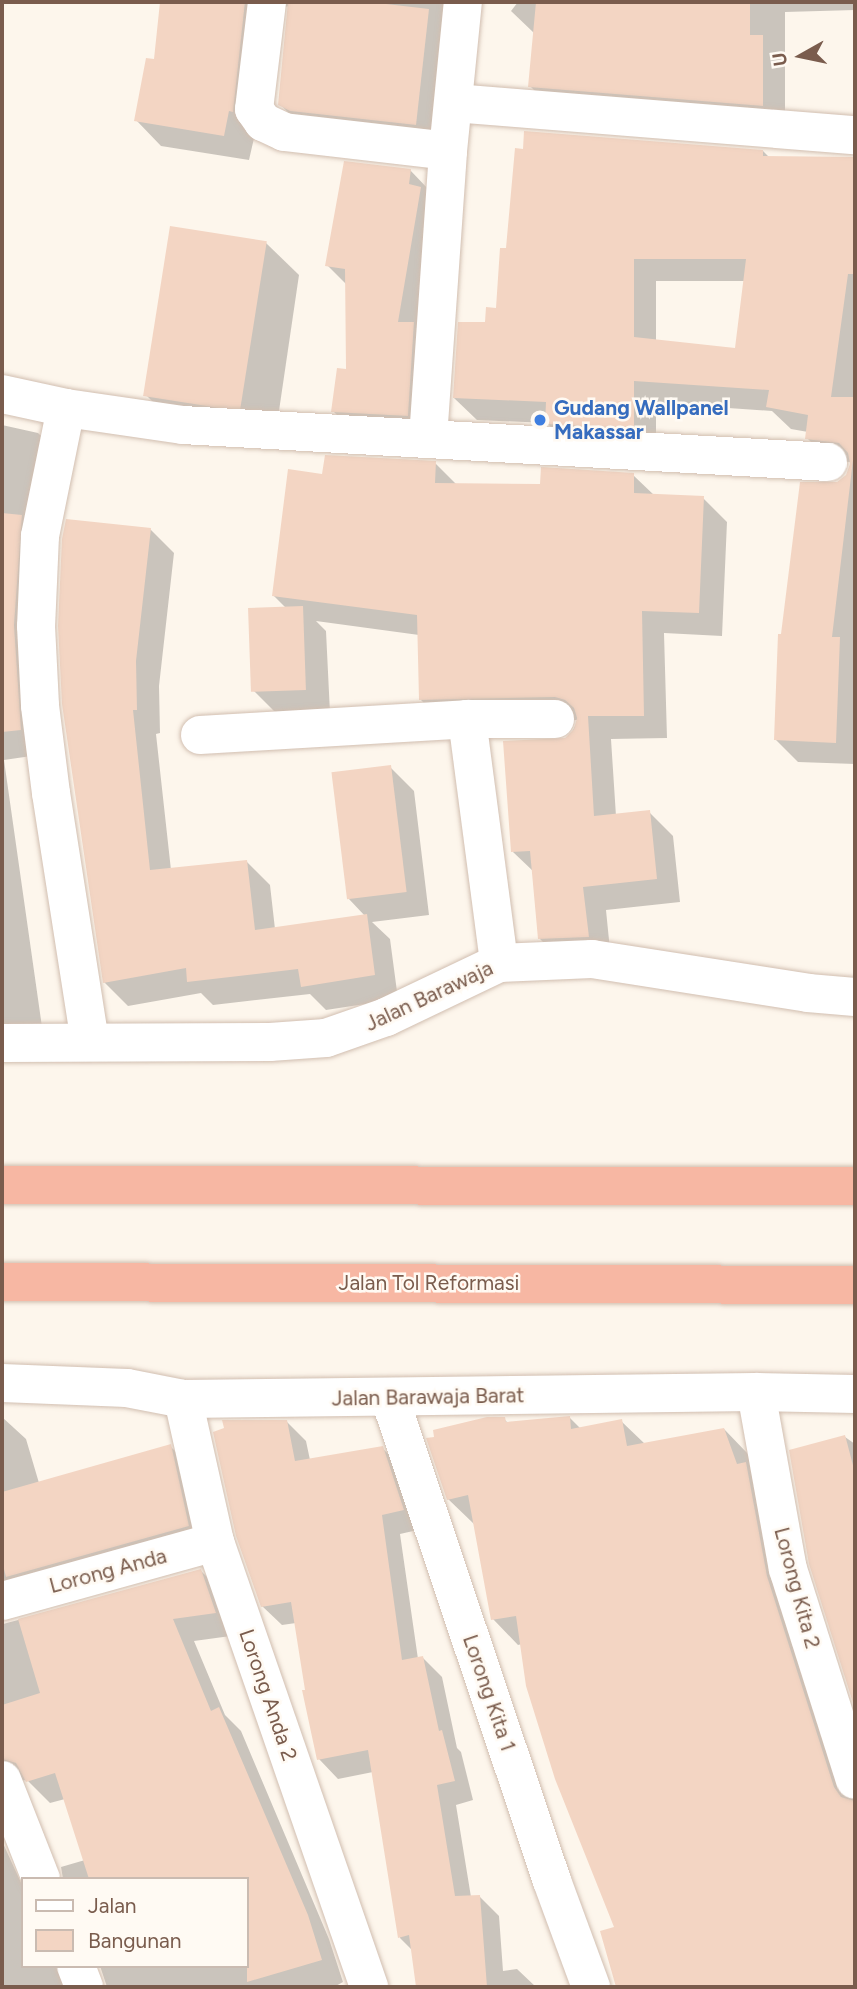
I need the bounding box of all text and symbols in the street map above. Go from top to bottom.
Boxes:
north arrow [766,21,836,91]
text: U [767,51,792,68]
place label: Gudang Wallpanel Makassar [554,395,729,445]
marker: Gudang Wallpanel Makassar [532,412,548,428]
street label: Jalan Barawaja [361,955,497,1037]
street label: Jalan Tol Reformasi [339,1270,519,1296]
street label: Jalan Barawaja Barat [331,1383,525,1411]
street label: Lorong Kita 2 [769,1524,825,1652]
street label: Lorong Anda [47,1543,169,1599]
street label: Lorong Anda 2 [234,1626,302,1764]
street label: Lorong Kita 1 [457,1631,521,1755]
legend [21,1877,248,1968]
text: Jalan [88,1893,137,1918]
text: Bangunan [88,1928,181,1953]

